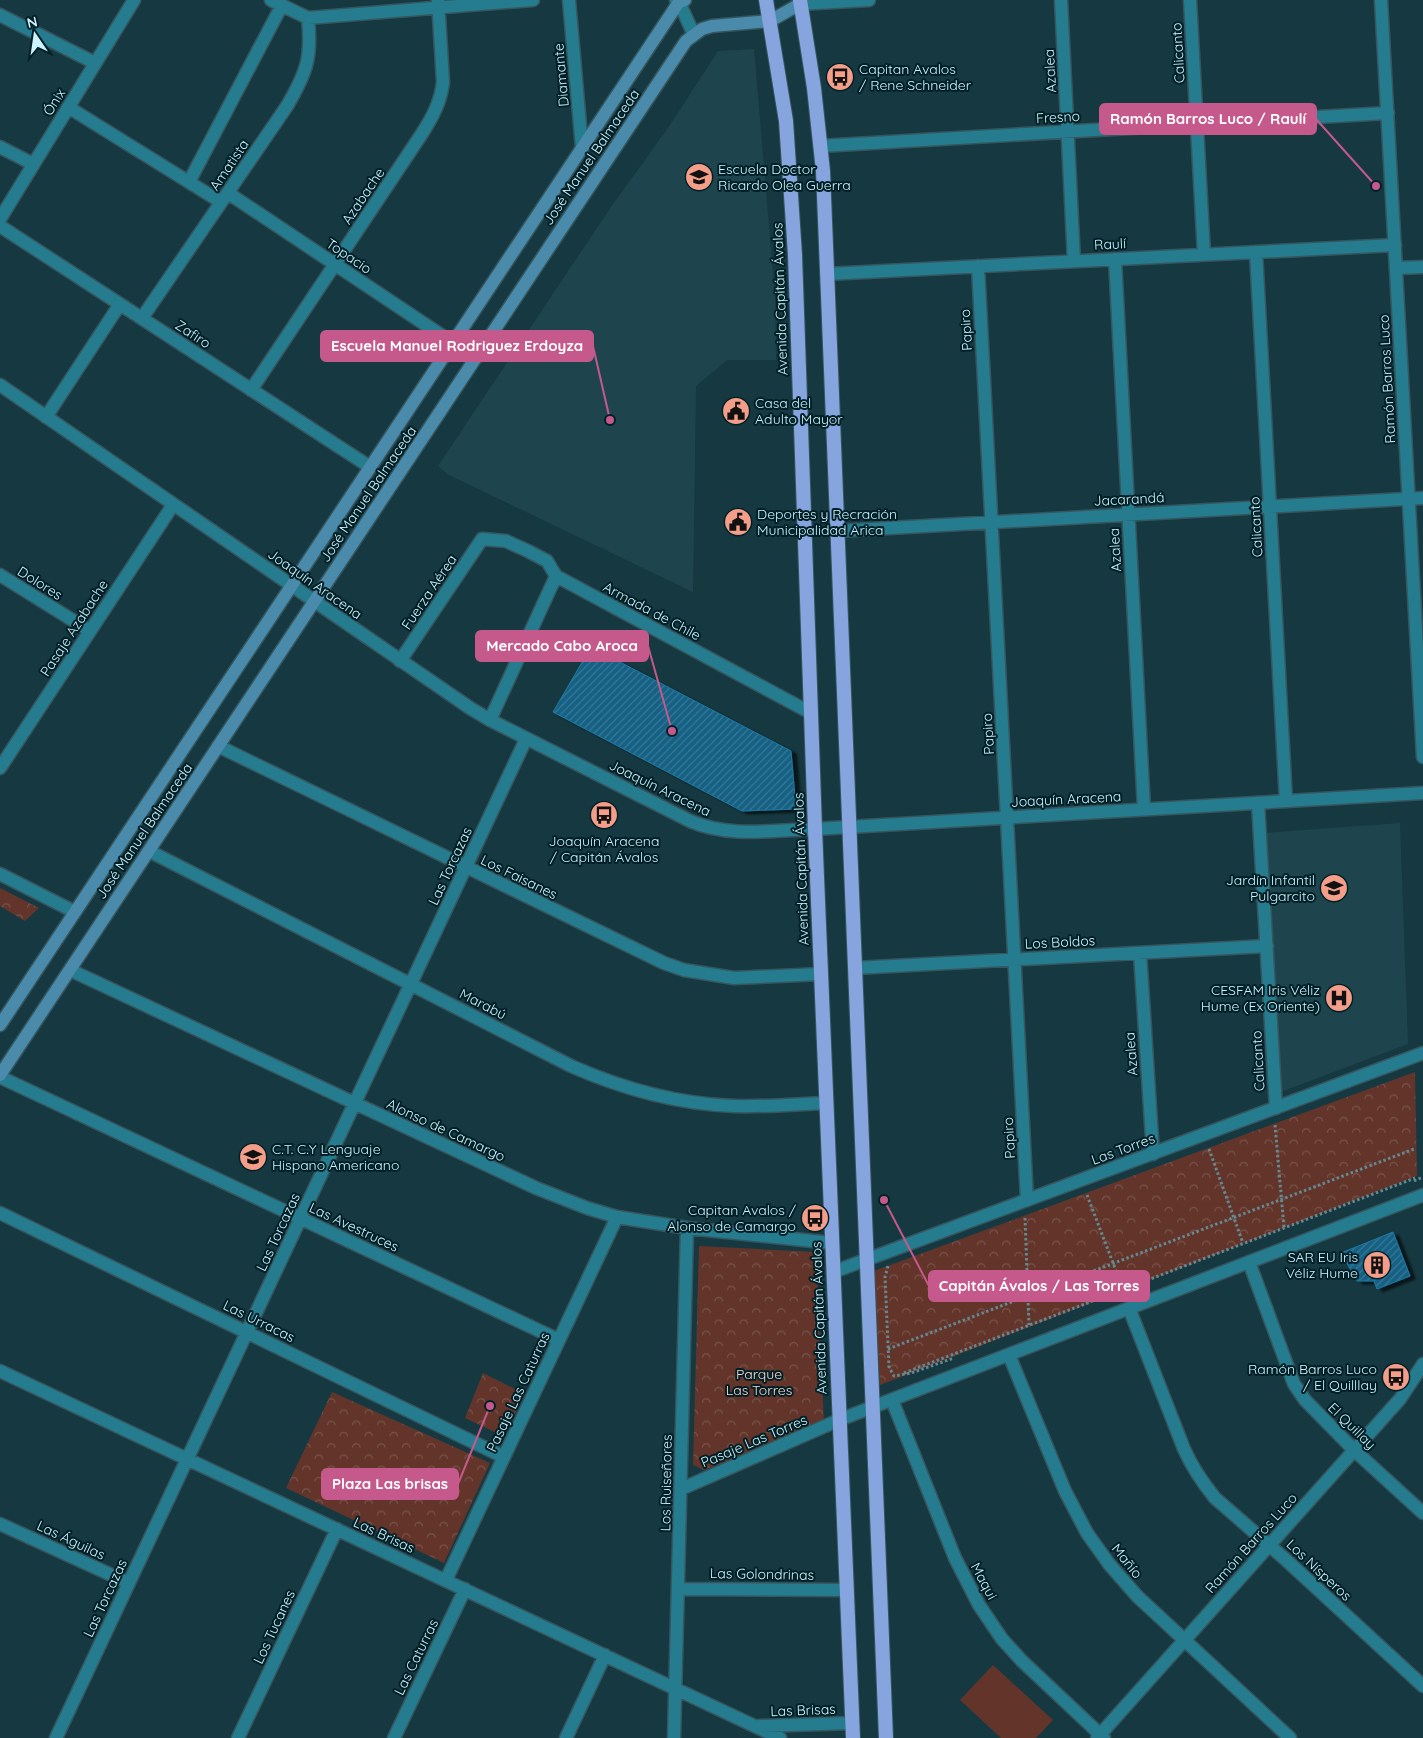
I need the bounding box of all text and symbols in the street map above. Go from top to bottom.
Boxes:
north arrow [10,10,60,60]
text: N [25,12,39,32]
street label: Calicanto [1167,22,1189,84]
street label: Diamante [549,43,573,107]
street label: Azalea [1040,49,1060,93]
place label: Capitan Avalos / Rene Schneider [859,60,972,94]
bus stop icon: Capitan Avalos / Rene Schneider [825,62,855,92]
street label: Ónix [39,85,69,119]
street label: José Manuel Balmaceda [539,86,643,228]
callout: Ramón Barros Luco / Raulí [1100,104,1316,134]
street label: Fresno [1036,107,1080,127]
text: Ramón Barros Luco / Raulí [1110,109,1307,128]
street label: Amatista [205,136,253,194]
place label: Escuela Doctor Ricardo Olea Guerra [718,160,851,194]
school or university icon: Escuela Doctor Ricardo Olea Guerra [684,162,714,192]
street label: Azabache [338,164,388,228]
street label: Avenida Capitán Ávalos [768,222,792,376]
street label: Topacio [323,234,375,278]
street label: Raulí [1094,234,1126,254]
street label: Papiro [956,309,976,351]
street label: Ramón Barros Luco [1375,314,1399,444]
street label: Zafiro [172,316,214,352]
callout: Escuela Manuel Rodriguez Erdoyza [321,331,593,361]
text: Escuela Manuel Rodriguez Erdoyza [331,336,583,355]
place label: Casa del Adulto Mayor [755,394,843,428]
public building icon: Casa del Adulto Mayor [721,396,751,426]
street label: José Manuel Balmaceda [316,423,420,565]
street label: Jacarandá [1093,488,1165,510]
street label: Calicanto [1245,496,1267,558]
place label: Deportes y Recración Municipalidad Arica [757,505,897,539]
public building icon: Deportes y Recración Municipalidad Arica [723,507,753,537]
street label: Azalea [1105,528,1125,572]
street label: Joaquín Aracena [264,545,366,623]
street label: Fuerza Aérea [397,551,461,633]
street label: Dolores [14,562,66,604]
street label: Pasaje Azabache [36,576,112,680]
street label: Armada de Chile [600,578,704,644]
callout: Mercado Cabo Aroca [476,631,648,661]
text: Mercado Cabo Aroca [486,636,638,655]
street label: Papiro [978,713,998,755]
street label: Joaquín Aracena [606,756,714,820]
street label: José Manuel Balmaceda [92,760,196,902]
street label: Joaquín Aracena [1010,787,1122,811]
street label: Avenida Capitán Ávalos [789,792,813,946]
bus stop icon: Joaquín Aracena / Capitán Ávalos [589,800,619,830]
street label: Las Torcazas [424,824,476,908]
place label: Joaquín Aracena / Capitán Ávalos [549,832,659,866]
street label: Los Faisanes [478,851,560,903]
place label: Jardín Infantil Pulgarcito [1226,871,1315,905]
school or university icon: Jardín Infantil Pulgarcito [1319,873,1349,903]
street label: Los Boldos [1024,931,1096,953]
place label: CESFAM Iris Véliz Hume (Ex Oriente) [1201,981,1320,1015]
hospital icon: CESFAM Iris Véliz Hume (Ex Oriente) [1324,983,1354,1013]
street label: Marabú [457,985,509,1023]
street label: Calicanto [1247,1030,1269,1092]
street label: Azalea [1120,1032,1142,1076]
street label: Alonso de Camargo [384,1095,508,1165]
street label: Papiro [999,1117,1019,1159]
street label: Las Torres [1089,1129,1157,1169]
place label: C.T. C.Y Lenguaje Hispano Americano [272,1140,399,1174]
school or university icon: C.T. C.Y Lenguaje Hispano Americano [238,1142,268,1172]
street label: Las Torcazas [252,1190,304,1274]
street label: Las Avestruces [306,1198,402,1256]
place label: Capitan Avalos / Alonso de Camargo [667,1201,797,1235]
bus stop icon: Capitan Avalos / Alonso de Camargo [800,1203,830,1233]
street label: Avenida Capitán Ávalos [807,1241,831,1395]
place label: SAR EU Iris Véliz Hume [1286,1248,1358,1282]
building icon: SAR EU Iris Véliz Hume [1362,1250,1392,1280]
callout: Capitán Ávalos / Las Torres [929,1271,1149,1301]
text: Capitán Ávalos / Las Torres [939,1276,1139,1295]
street label: Las Urracas [220,1296,298,1346]
street label: Pasaje Las Caturras [482,1329,554,1455]
place label: Ramón Barros Luco / El Quilllay [1248,1360,1377,1394]
bus stop icon: Ramón Barros Luco / El Quilllay [1381,1362,1411,1392]
park label: Parque Las Torres [726,1365,792,1399]
street label: El Quillay [1324,1399,1380,1453]
street label: Pasaje Las Torres [698,1410,810,1472]
street label: Los Ruiseñores [656,1434,676,1532]
callout: Plaza Las brisas [322,1469,458,1499]
text: Plaza Las brisas [332,1474,448,1493]
street label: Ramón Barros Luco [1201,1489,1301,1597]
street label: Las Brisas [350,1513,418,1557]
street label: Las Águilas [34,1516,108,1564]
street label: Los Nísperos [1283,1535,1355,1605]
street label: Mañío [1108,1540,1146,1582]
street label: Las Torcazas [79,1556,131,1640]
street label: Maqui [967,1559,1001,1603]
street label: Las Golondrinas [710,1564,814,1584]
street label: Los Tucanes [249,1587,299,1667]
street label: Las Caturras [390,1616,442,1698]
street label: Las Brisas [770,1700,836,1720]

